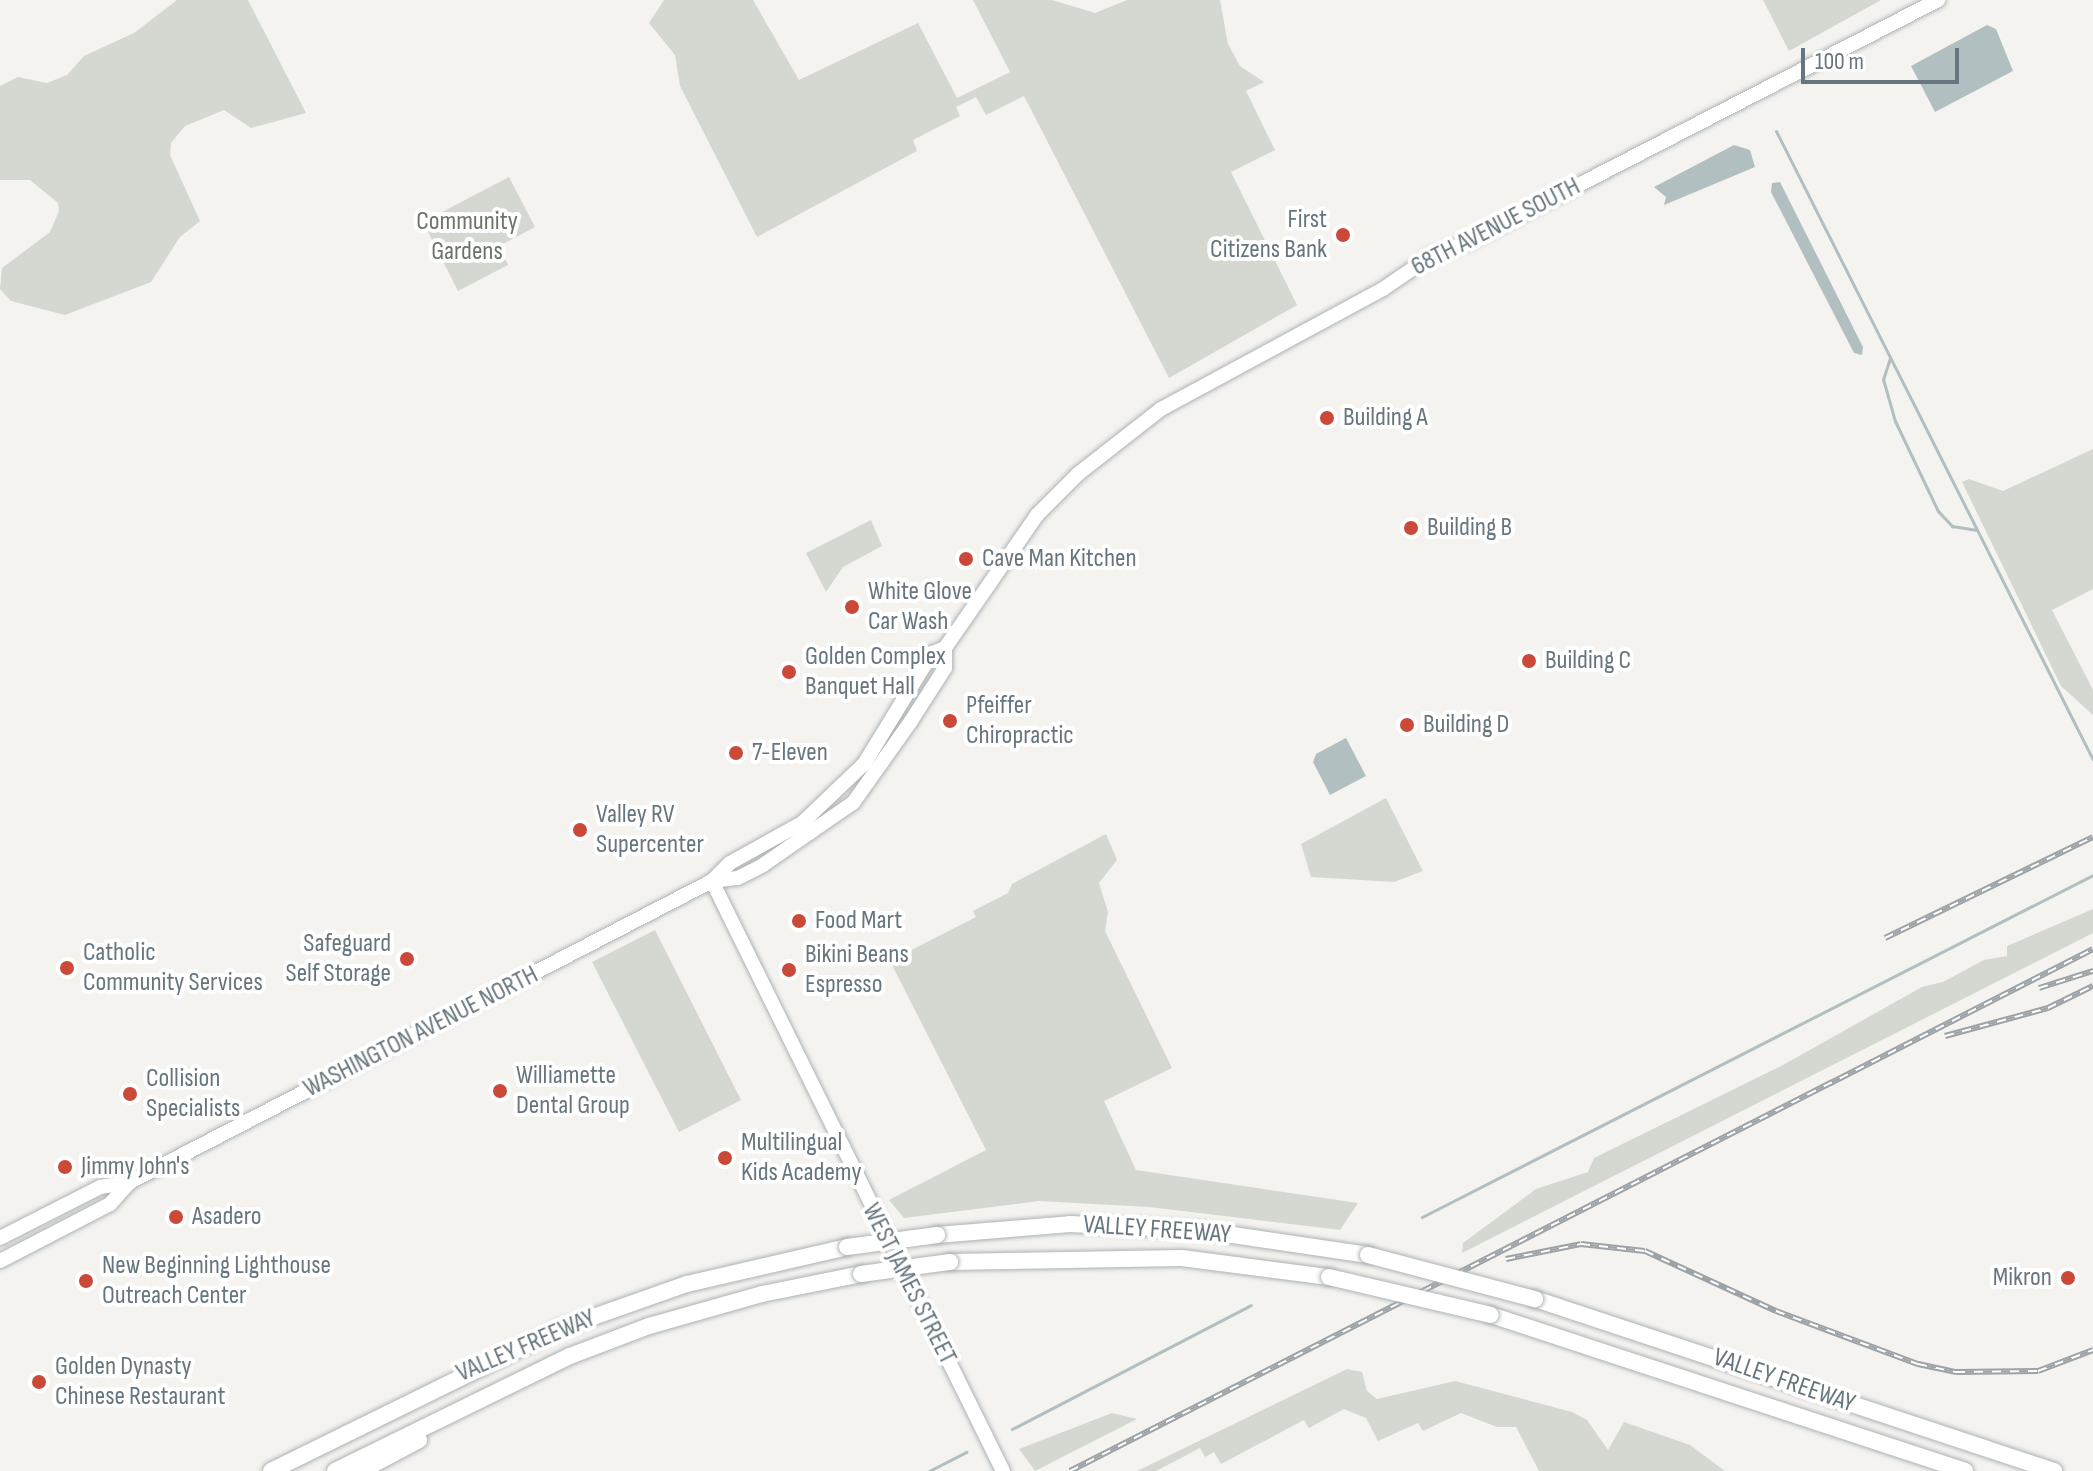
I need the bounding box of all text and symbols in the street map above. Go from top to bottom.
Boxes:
scale bar [1805,32,1963,82]
text: 100 m [1815,47,1864,76]
street label: 68TH AVENUE SOUTH [1407,171,1585,283]
place label: First Citizens Bank [1210,204,1327,266]
park label: Community Gardens [416,206,518,268]
marker: First Citizens Bank [1334,226,1352,244]
place label: Building A [1343,402,1428,434]
marker: Building A [1318,409,1336,427]
place label: Building B [1427,512,1512,544]
marker: Building B [1402,519,1420,537]
place label: Cave Man Kitchen [982,543,1137,575]
marker: Cave Man Kitchen [957,550,975,568]
place label: White Glove Car Wash [868,576,972,638]
marker: White Glove Car Wash [843,598,861,616]
place label: Golden Complex Banquet Hall [805,641,946,702]
place label: Building C [1545,645,1631,677]
marker: Building C [1520,652,1538,670]
marker: Golden Complex Banquet Hall [780,663,798,681]
place label: Pfeiffer Chiropractic [966,690,1074,752]
place label: Building D [1423,709,1509,741]
marker: Pfeiffer Chiropractic [941,712,959,730]
marker: Building D [1398,716,1416,734]
place label: 7-Eleven [752,737,828,769]
marker: 7-Eleven [727,744,745,762]
place label: Valley RV Supercenter [596,799,704,860]
marker: Valley RV Supercenter [571,821,589,839]
place label: Food Mart [815,905,902,937]
marker: Food Mart [790,912,808,930]
place label: Safeguard Self Storage [286,928,391,990]
place label: Catholic Community Services [83,937,263,998]
place label: Bikini Beans Espresso [805,939,909,1000]
marker: Safeguard Self Storage [398,950,416,968]
marker: Catholic Community Services [58,959,76,977]
street label: WASHINGTON AVENUE NORTH [299,959,543,1105]
marker: Bikini Beans Espresso [780,961,798,979]
place label: Williamette Dental Group [516,1060,630,1122]
place label: Collision Specialists [146,1063,240,1124]
marker: Williamette Dental Group [491,1082,509,1100]
marker: Collision Specialists [121,1085,139,1103]
place label: Multilingual Kids Academy [741,1127,861,1188]
marker: Multilingual Kids Academy [716,1149,734,1167]
place label: Jimmy John's [81,1151,189,1183]
marker: Jimmy John's [56,1158,74,1176]
street label: WEST JAMES STREET [855,1198,963,1370]
place label: Asadero [192,1201,262,1233]
marker: Asadero [167,1208,185,1226]
street label: VALLEY FREEWAY [1082,1209,1232,1251]
place label: New Beginning Lighthouse Outreach Center [102,1250,331,1312]
place label: Mikron [1993,1262,2052,1294]
marker: Mikron [2059,1269,2077,1287]
marker: New Beginning Lighthouse Outreach Center [77,1272,95,1290]
street label: VALLEY FREEWAY [452,1303,600,1389]
street label: VALLEY FREEWAY [1709,1342,1859,1420]
place label: Golden Dynasty Chinese Restaurant [55,1351,226,1412]
marker: Golden Dynasty Chinese Restaurant [30,1373,48,1391]

